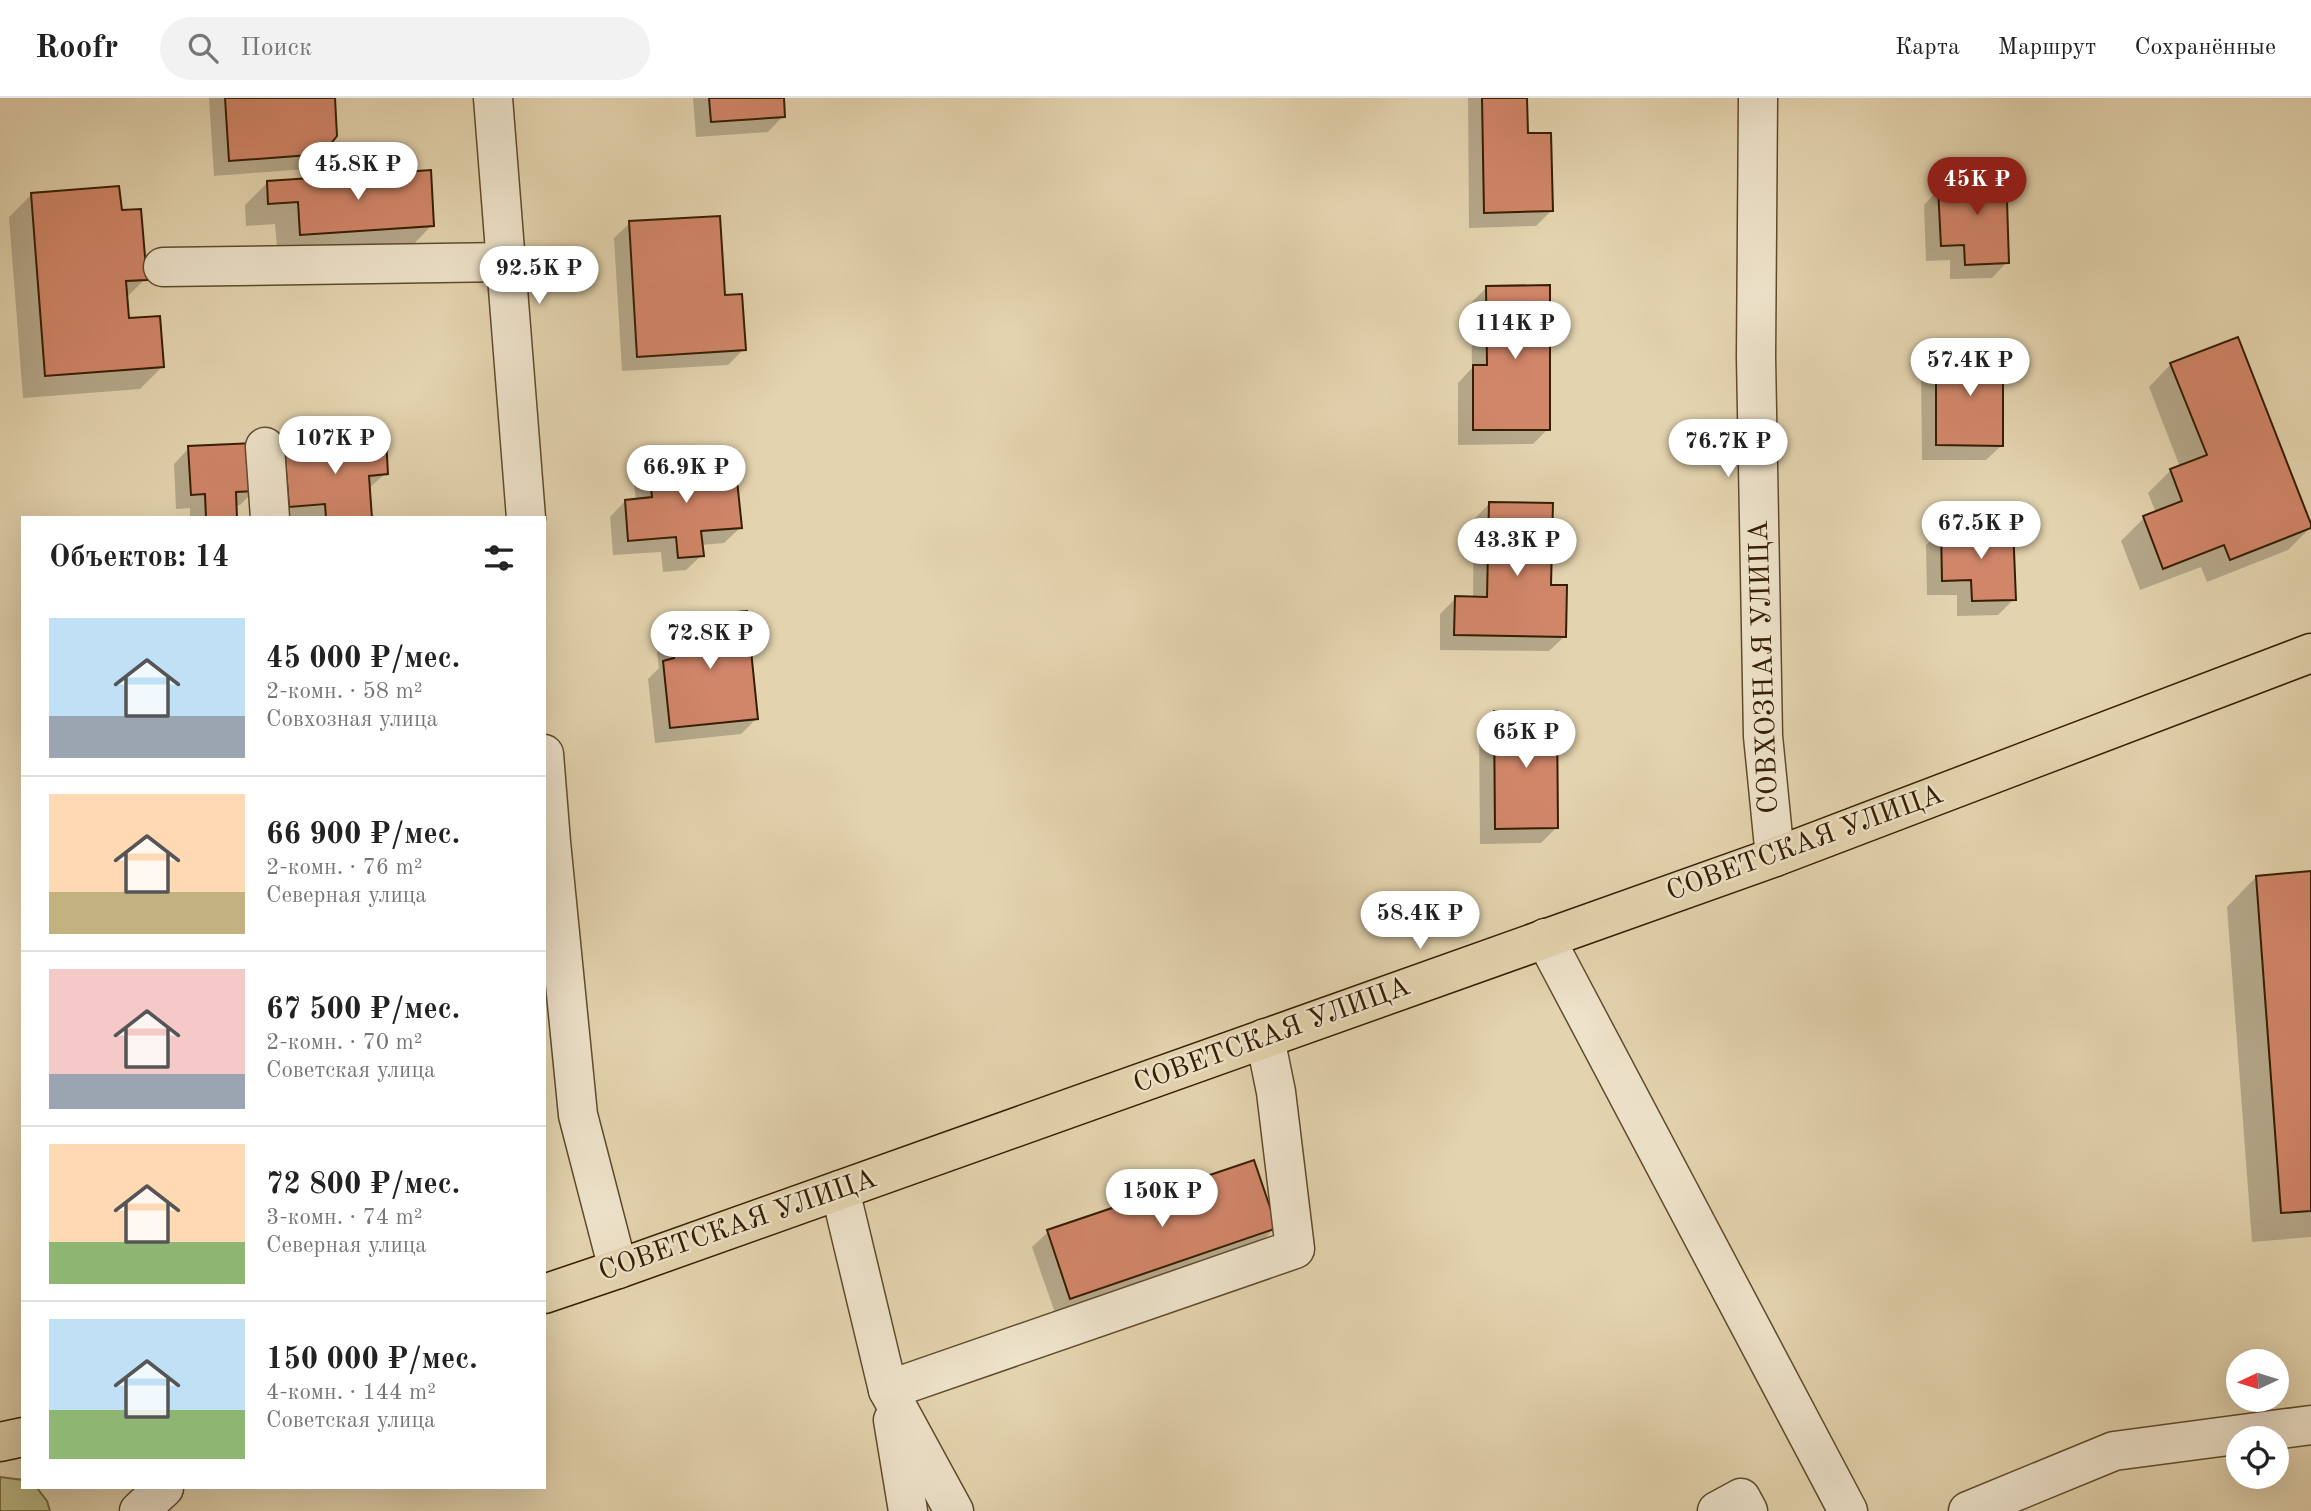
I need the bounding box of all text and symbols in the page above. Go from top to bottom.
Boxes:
search box [160,17,650,80]
icon: search [184,29,222,67]
text: Roofr [35,32,118,65]
text: Поиск [240,35,312,61]
text: Карта [1895,36,1960,60]
text: Маршрут [1998,36,2096,60]
text: Сохранённые [2134,36,2276,60]
pin: 45.8K ₽ [293,142,423,202]
text: 45.8K ₽ [315,153,401,176]
pin: 45K ₽ [1928,158,2026,217]
text: 45K ₽ [1944,168,2010,191]
pin: 92.5K ₽ [474,246,604,306]
text: 92.5K ₽ [496,257,582,280]
pin: 114K ₽ [1458,302,1572,361]
text: 114K ₽ [1475,312,1555,335]
pin: 57.4K ₽ [1905,338,2035,398]
text: 57.4K ₽ [1927,349,2013,372]
pin: 107K ₽ [278,416,392,476]
pin: 76.7K ₽ [1663,420,1793,479]
text: 107K ₽ [295,427,375,450]
text: 76.7K ₽ [1685,430,1771,453]
pin: 66.9K ₽ [621,446,751,505]
text: 66.9K ₽ [643,456,729,479]
pin: 67.5K ₽ [1916,502,2046,561]
text: 67.5K ₽ [1938,512,2024,535]
pin: 43.3K ₽ [1452,518,1582,578]
street label: СОВХОЗНАЯ УЛИЦА [1746,520,1784,814]
text: 43.3K ₽ [1474,529,1560,552]
icon: filters [480,539,518,577]
text: Объектов: 14 [49,543,229,573]
pin: 72.8K ₽ [645,612,775,671]
text: 72.8K ₽ [667,622,753,645]
text: 45 000 ₽/мес. [266,644,460,674]
icon: home [105,646,189,730]
text: 2-комн. · 58 m² [266,680,423,703]
text: Совхозная улица [266,708,438,731]
pin: 65K ₽ [1477,710,1575,770]
text: 65K ₽ [1493,721,1559,744]
street label: СОВЕТСКАЯ УЛИЦА [1663,781,1947,907]
text: 66 900 ₽/мес. [266,820,460,850]
icon: home [105,822,189,906]
text: 2-комн. · 76 m² [266,856,423,879]
text: Северная улица [266,884,427,907]
pin: 58.4K ₽ [1355,892,1485,951]
text: 58.4K ₽ [1377,902,1463,925]
street label: СОВЕТСКАЯ УЛИЦА [1130,973,1414,1099]
text: 67 500 ₽/мес. [266,995,460,1025]
icon: home [105,997,189,1081]
text: 2-комн. · 70 m² [266,1031,423,1054]
text: Советская улица [266,1059,435,1082]
street label: СОВЕТСКАЯ УЛИЦА [595,1165,881,1287]
text: 72 800 ₽/мес. [266,1170,460,1200]
pin: 150K ₽ [1105,1170,1219,1229]
icon: home [105,1172,189,1256]
text: 150K ₽ [1122,1180,1202,1203]
text: 3-комн. · 74 m² [266,1206,423,1229]
text: Северная улица [266,1234,427,1257]
text: 150 000 ₽/мес. [266,1345,478,1375]
icon: home [105,1347,189,1431]
north arrow [2226,1349,2289,1412]
map controls [2226,1349,2289,1489]
text: 4-комн. · 144 m² [266,1381,436,1404]
text: Советская улица [266,1409,435,1432]
button: locate [2226,1426,2289,1489]

